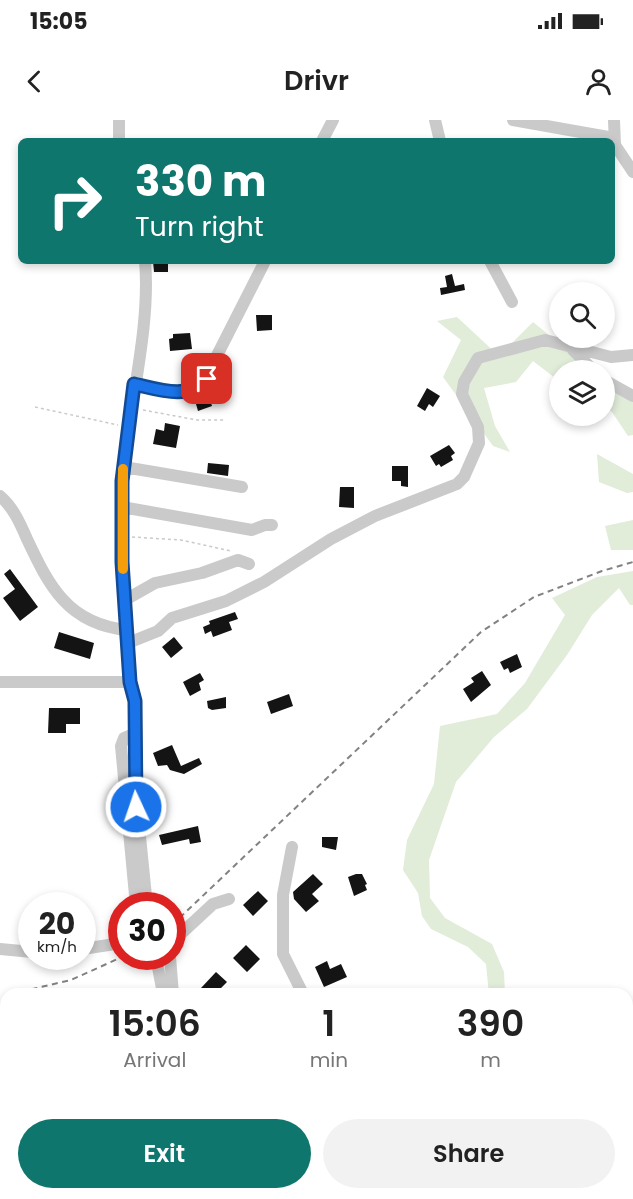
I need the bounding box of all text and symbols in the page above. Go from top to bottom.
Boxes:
text: 15:05 [30,6,87,37]
text: Drivr [284,62,349,99]
icon: back [18,65,51,98]
icon: person [582,65,615,98]
text: 330 m [135,152,267,211]
icon: right [36,162,114,240]
text: Turn right [135,208,264,245]
map controls [549,282,615,426]
button: search [549,282,615,348]
pin [181,353,232,404]
button: layers [549,360,615,426]
icon: arrive [190,362,223,395]
position arrow [104,775,168,839]
speed limit sign: 30 [108,892,186,970]
text: 20 [39,902,75,945]
text: km/h [37,936,77,957]
text: 15:06 [109,998,201,1049]
text: 1 [322,998,335,1049]
text: 390 [457,998,524,1049]
text: Arrival [123,1046,186,1074]
text: min [310,1046,348,1074]
text: m [480,1046,501,1074]
button: Exit [18,1119,311,1188]
button: Share [323,1119,615,1188]

